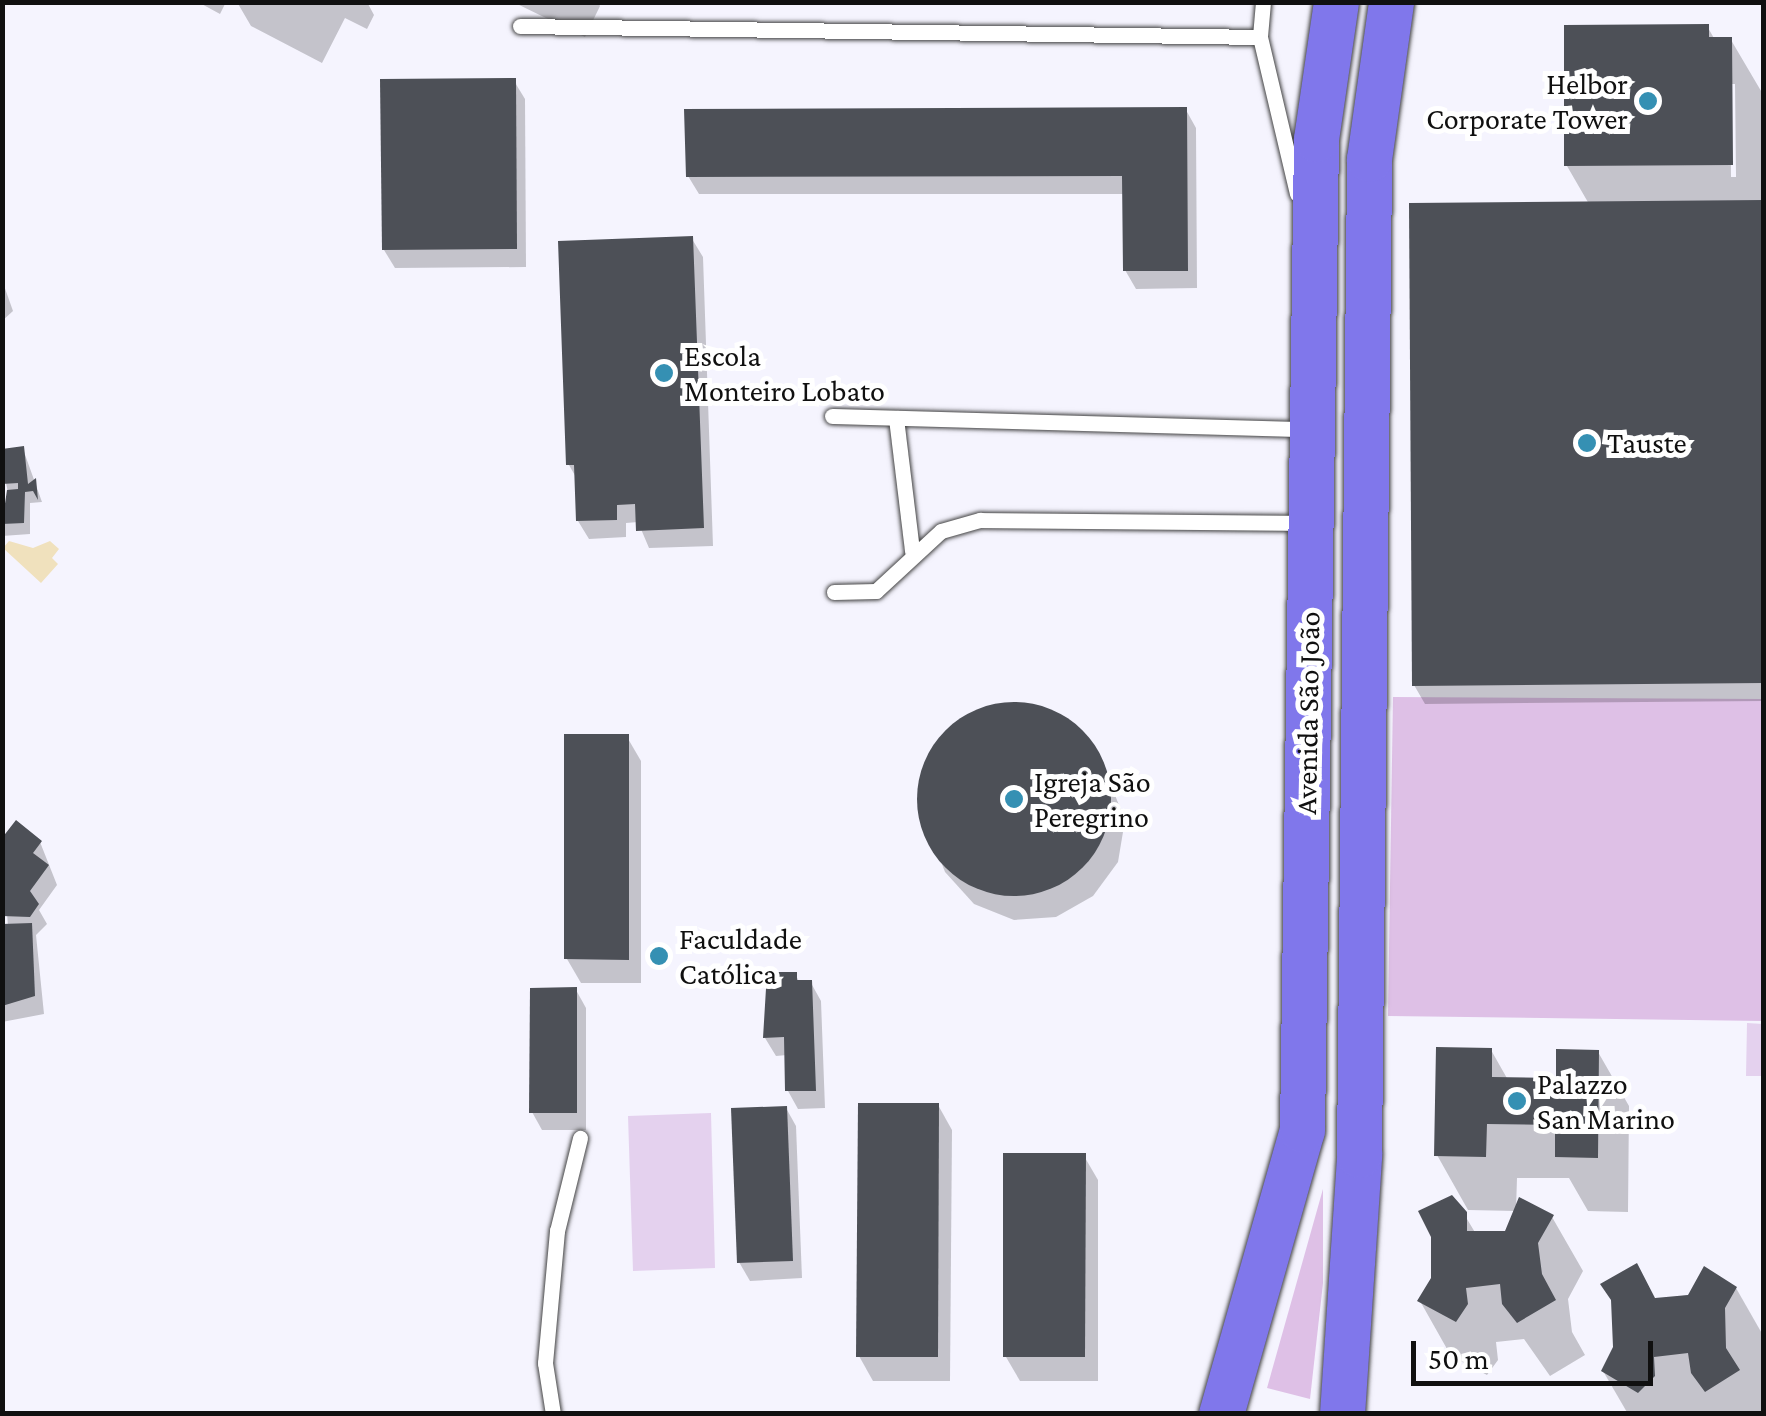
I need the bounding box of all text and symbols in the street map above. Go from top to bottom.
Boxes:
place label: Helbor Corporate Tower [1426,66,1628,136]
marker: Helbor Corporate Tower [1637,90,1659,112]
place label: Escola Monteiro Lobato [684,338,885,408]
marker: Escola Monteiro Lobato [653,362,675,384]
place label: Tauste [1607,425,1687,461]
marker: Tauste [1576,432,1598,454]
street label: Avenida São João [1288,611,1328,815]
place label: Igreja São Peregrino [1034,764,1151,834]
marker: Igreja São Peregrino [1003,788,1025,810]
place label: Faculdade Católica [679,921,802,992]
marker: Faculdade Católica [648,945,670,967]
place label: Palazzo San Marino [1537,1066,1675,1136]
marker: Palazzo San Marino [1506,1090,1528,1112]
scale bar [1416,1321,1658,1383]
text: 50 m [1428,1342,1489,1375]

